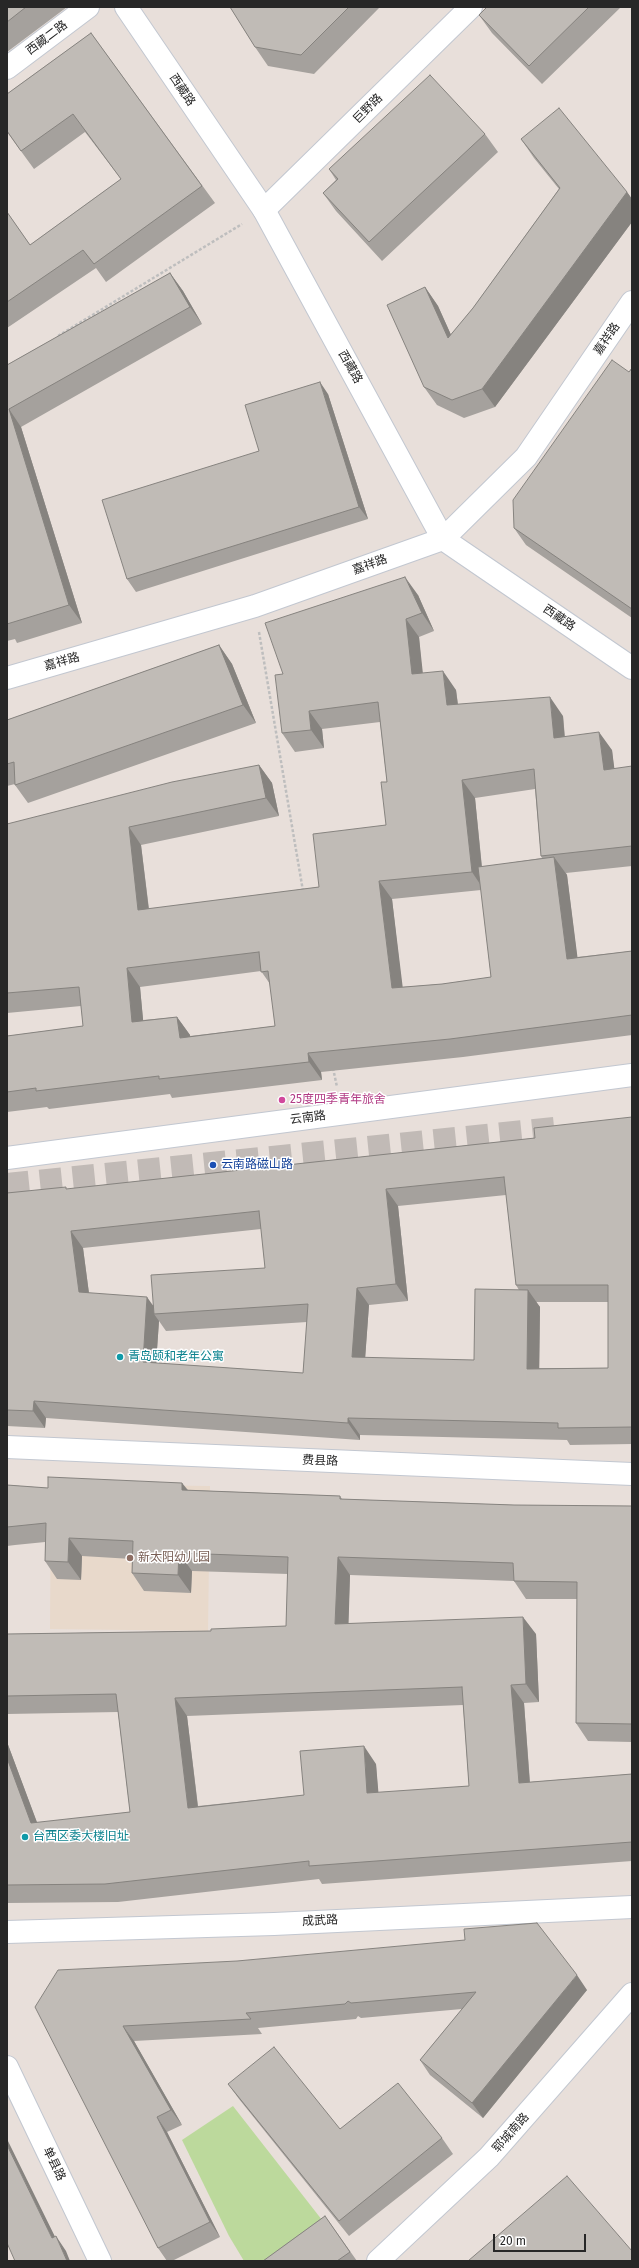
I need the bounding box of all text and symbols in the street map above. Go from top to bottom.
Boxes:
street label: 西藏二路 [23,18,71,58]
street label: 西藏路 [166,71,198,109]
street label: 巨野路 [350,91,386,127]
street label: 嘉祥路 [591,320,623,358]
street label: 西藏路 [335,348,365,386]
street label: 嘉祥路 [351,552,389,578]
street label: 西藏路 [540,602,578,634]
street label: 嘉祥路 [43,650,81,674]
place label: 25度四季青年旅舍 [290,1093,386,1107]
marker: 25度四季青年旅舍 [277,1095,287,1105]
street label: 云南路 [289,1109,327,1127]
place label: 云南路磁山路 [221,1158,293,1172]
marker: 云南路磁山路 [208,1160,218,1170]
place label: 青岛颐和老年公寓 [128,1350,224,1364]
marker: 青岛颐和老年公寓 [115,1352,125,1362]
street label: 费县路 [302,1453,338,1469]
place label: 新太阳幼儿园 [138,1551,210,1565]
marker: 新太阳幼儿园 [125,1553,135,1563]
place label: 台西区委大楼旧址 [33,1830,129,1844]
marker: 台西区委大楼旧址 [20,1832,30,1842]
street label: 成武路 [302,1913,338,1929]
street label: 郓城南路 [490,2110,532,2156]
street label: 单县路 [40,2145,68,2183]
scale bar [495,2226,588,2252]
text: 20 m [500,2234,526,2248]

